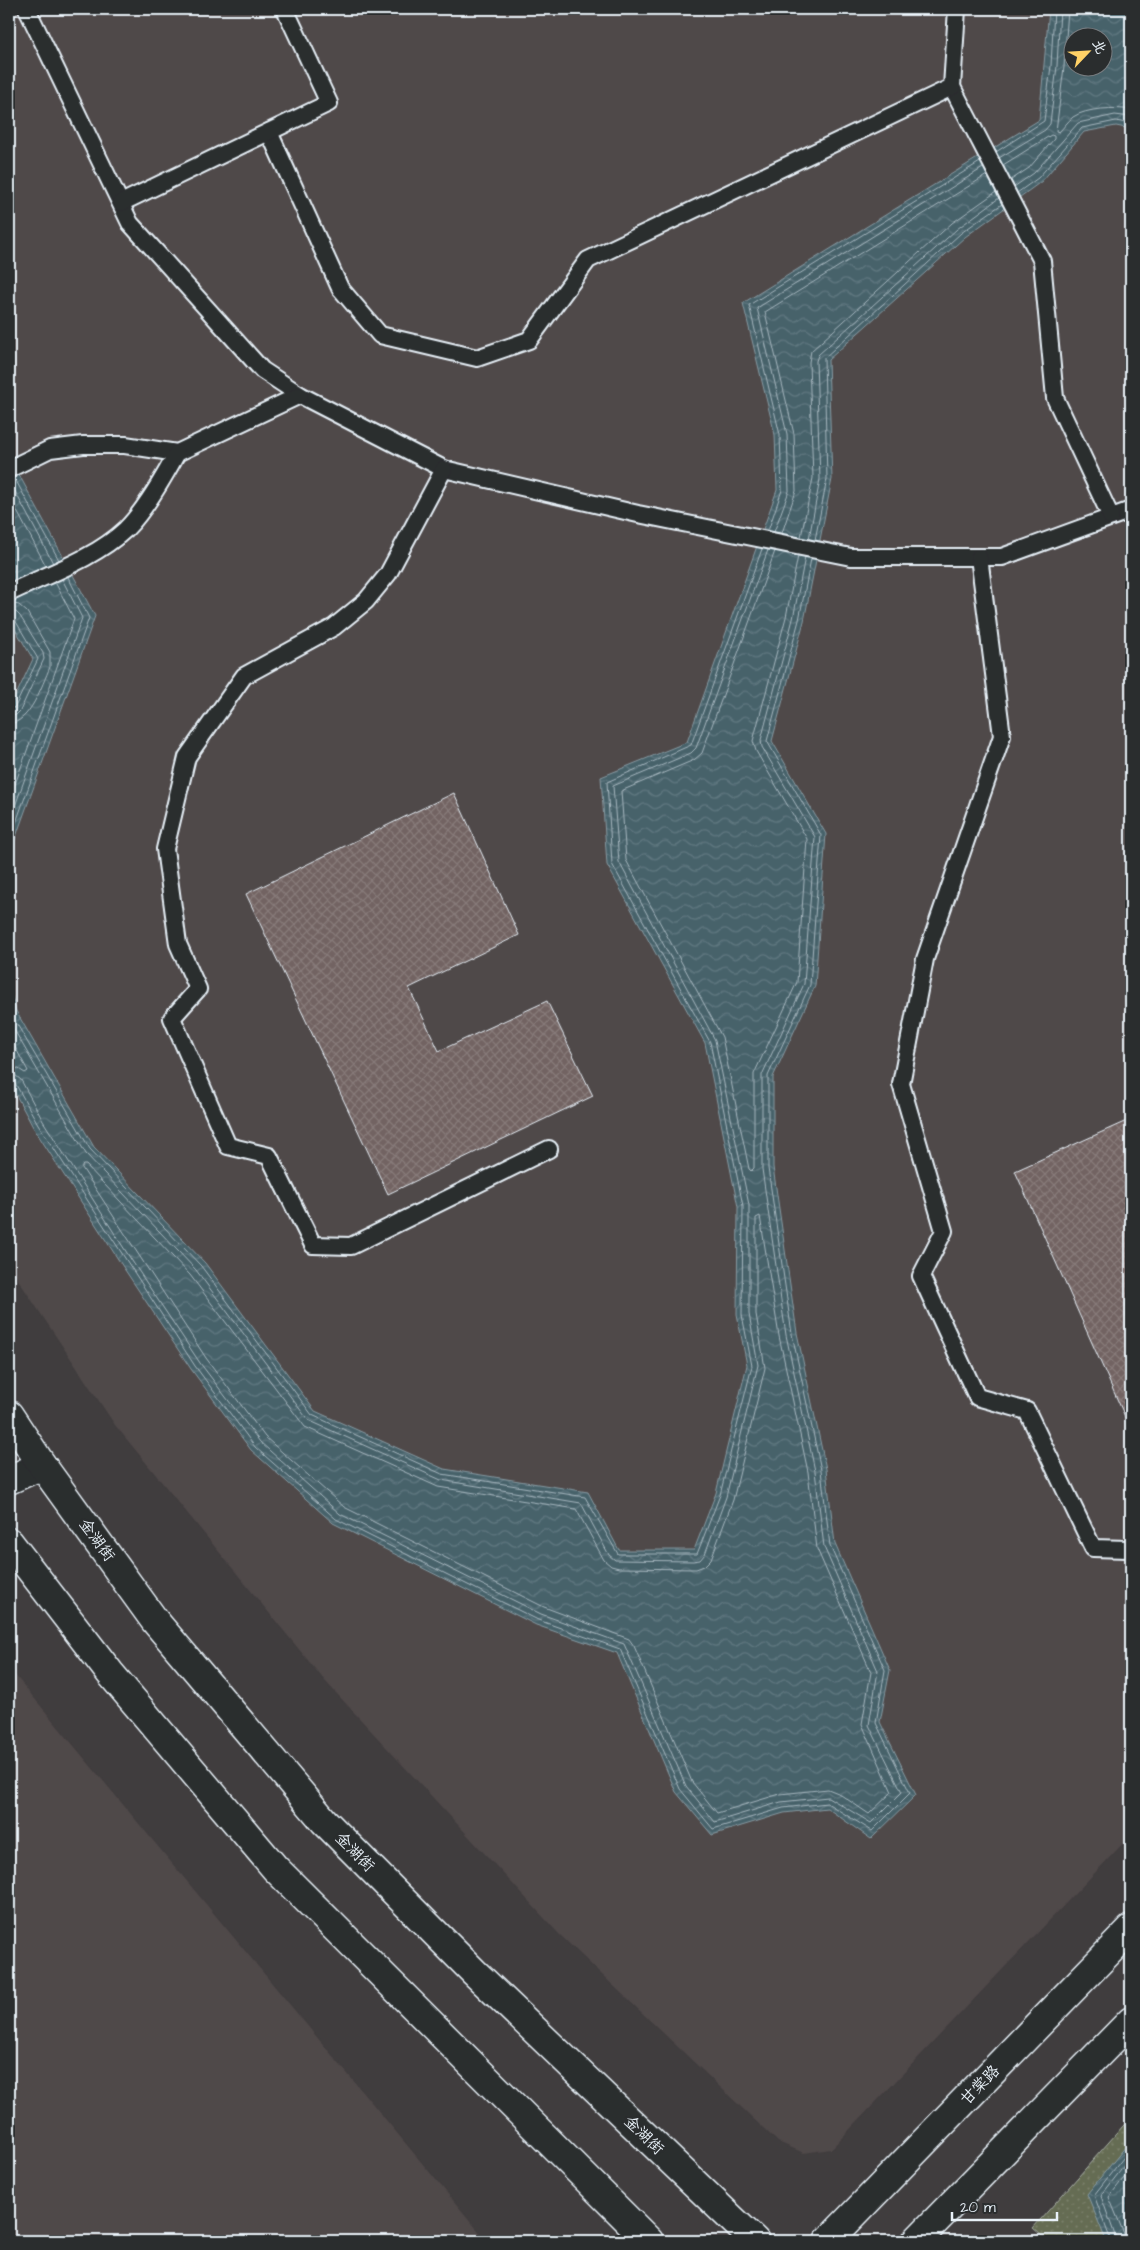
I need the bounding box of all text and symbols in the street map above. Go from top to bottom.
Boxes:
north arrow [1062,28,1112,78]
text: 北 [1087,36,1111,57]
street label: 金湖街 [74,1514,120,1566]
street label: 金湖街 [330,1827,380,1877]
street label: 甘棠路 [955,2060,1005,2110]
street label: 金湖街 [619,2110,669,2160]
scale bar [952,2190,1058,2222]
text: 20 m [960,2197,996,2218]

